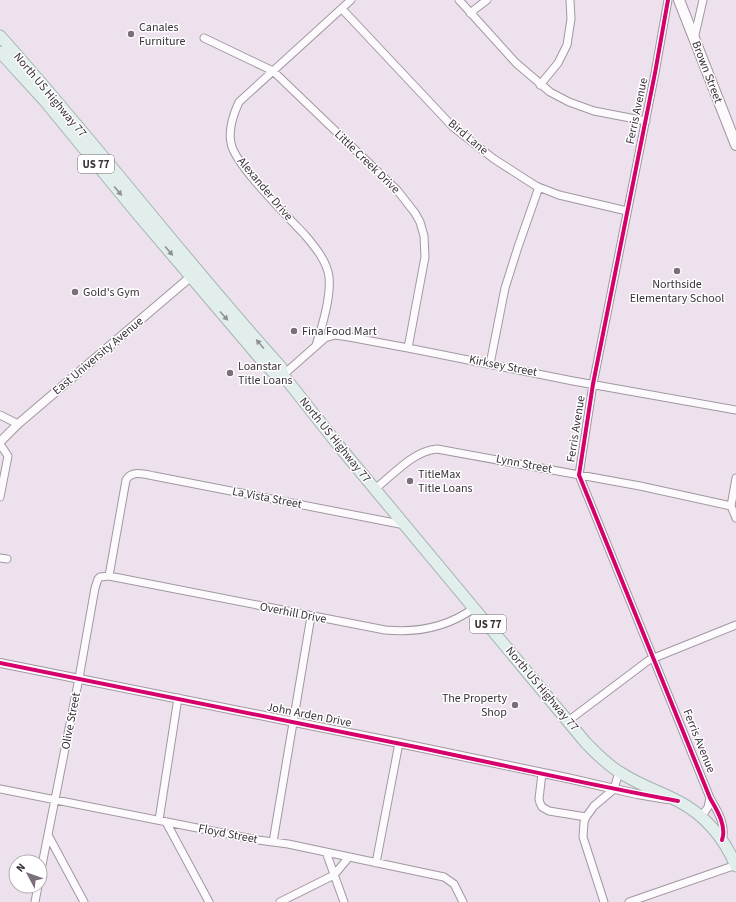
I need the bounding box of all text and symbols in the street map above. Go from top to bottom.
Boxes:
place label: Canales Furniture [139,19,186,50]
marker: Canales Furniture [126,29,136,39]
street label: Brown Street [687,39,727,105]
street label: North US Highway 77 [10,49,91,141]
street label: Ferris Avenue [622,76,652,146]
street label: Bird Lane [444,115,492,159]
street label: Little Creek Drive [330,126,404,198]
street label: Alexander Drive [233,153,297,225]
road number: US 77 [78,155,114,173]
one-way arrow [114,186,123,197]
one-way arrow [165,246,174,256]
marker: Northside Elementary School [672,266,682,276]
place label: Northside Elementary School [630,276,724,307]
place label: Gold's Gym [83,284,140,301]
marker: Gold's Gym [70,287,80,297]
one-way arrow [219,311,229,321]
street label: East University Avenue [49,313,147,399]
place label: Fina Food Mart [302,323,377,340]
marker: Fina Food Mart [289,326,299,336]
one-way arrow [256,338,265,349]
street label: Kirksey Street [467,351,539,381]
place label: Loanstar Title Loans [238,358,293,389]
marker: Loanstar Title Loans [225,368,235,378]
street label: North US Highway 77 [295,394,375,486]
street label: Ferris Avenue [562,394,590,464]
street label: Lynn Street [495,450,553,478]
place label: TitleMax Title Loans [418,466,473,497]
marker: TitleMax Title Loans [405,476,415,486]
street label: La Vista Street [231,483,303,513]
street label: Overhill Drive [258,598,328,628]
road number: US 77 [470,615,506,633]
street label: North US Highway 77 [502,643,583,735]
place label: The Property Shop [442,690,507,721]
street label: Olive Street [57,691,85,751]
street label: John Arden Drive [265,698,353,732]
marker: The Property Shop [510,700,520,710]
street label: Ferris Avenue [678,707,720,775]
street label: Floyd Street [197,820,259,848]
north arrow [8,854,48,894]
text: N [13,860,29,875]

